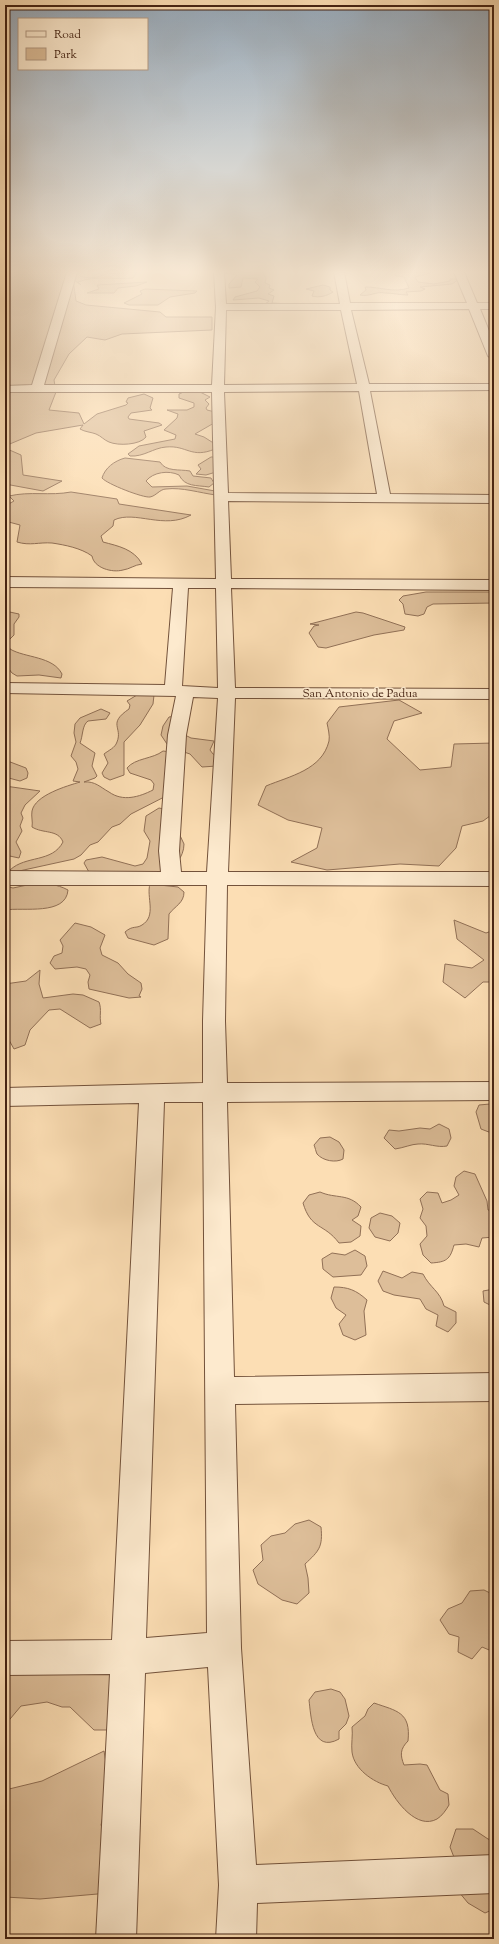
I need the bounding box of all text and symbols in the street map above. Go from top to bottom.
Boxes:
legend [18,18,148,70]
text: Road [54,26,81,44]
text: Park [54,46,77,64]
street label: San Antonio de Padua [302,685,418,703]

